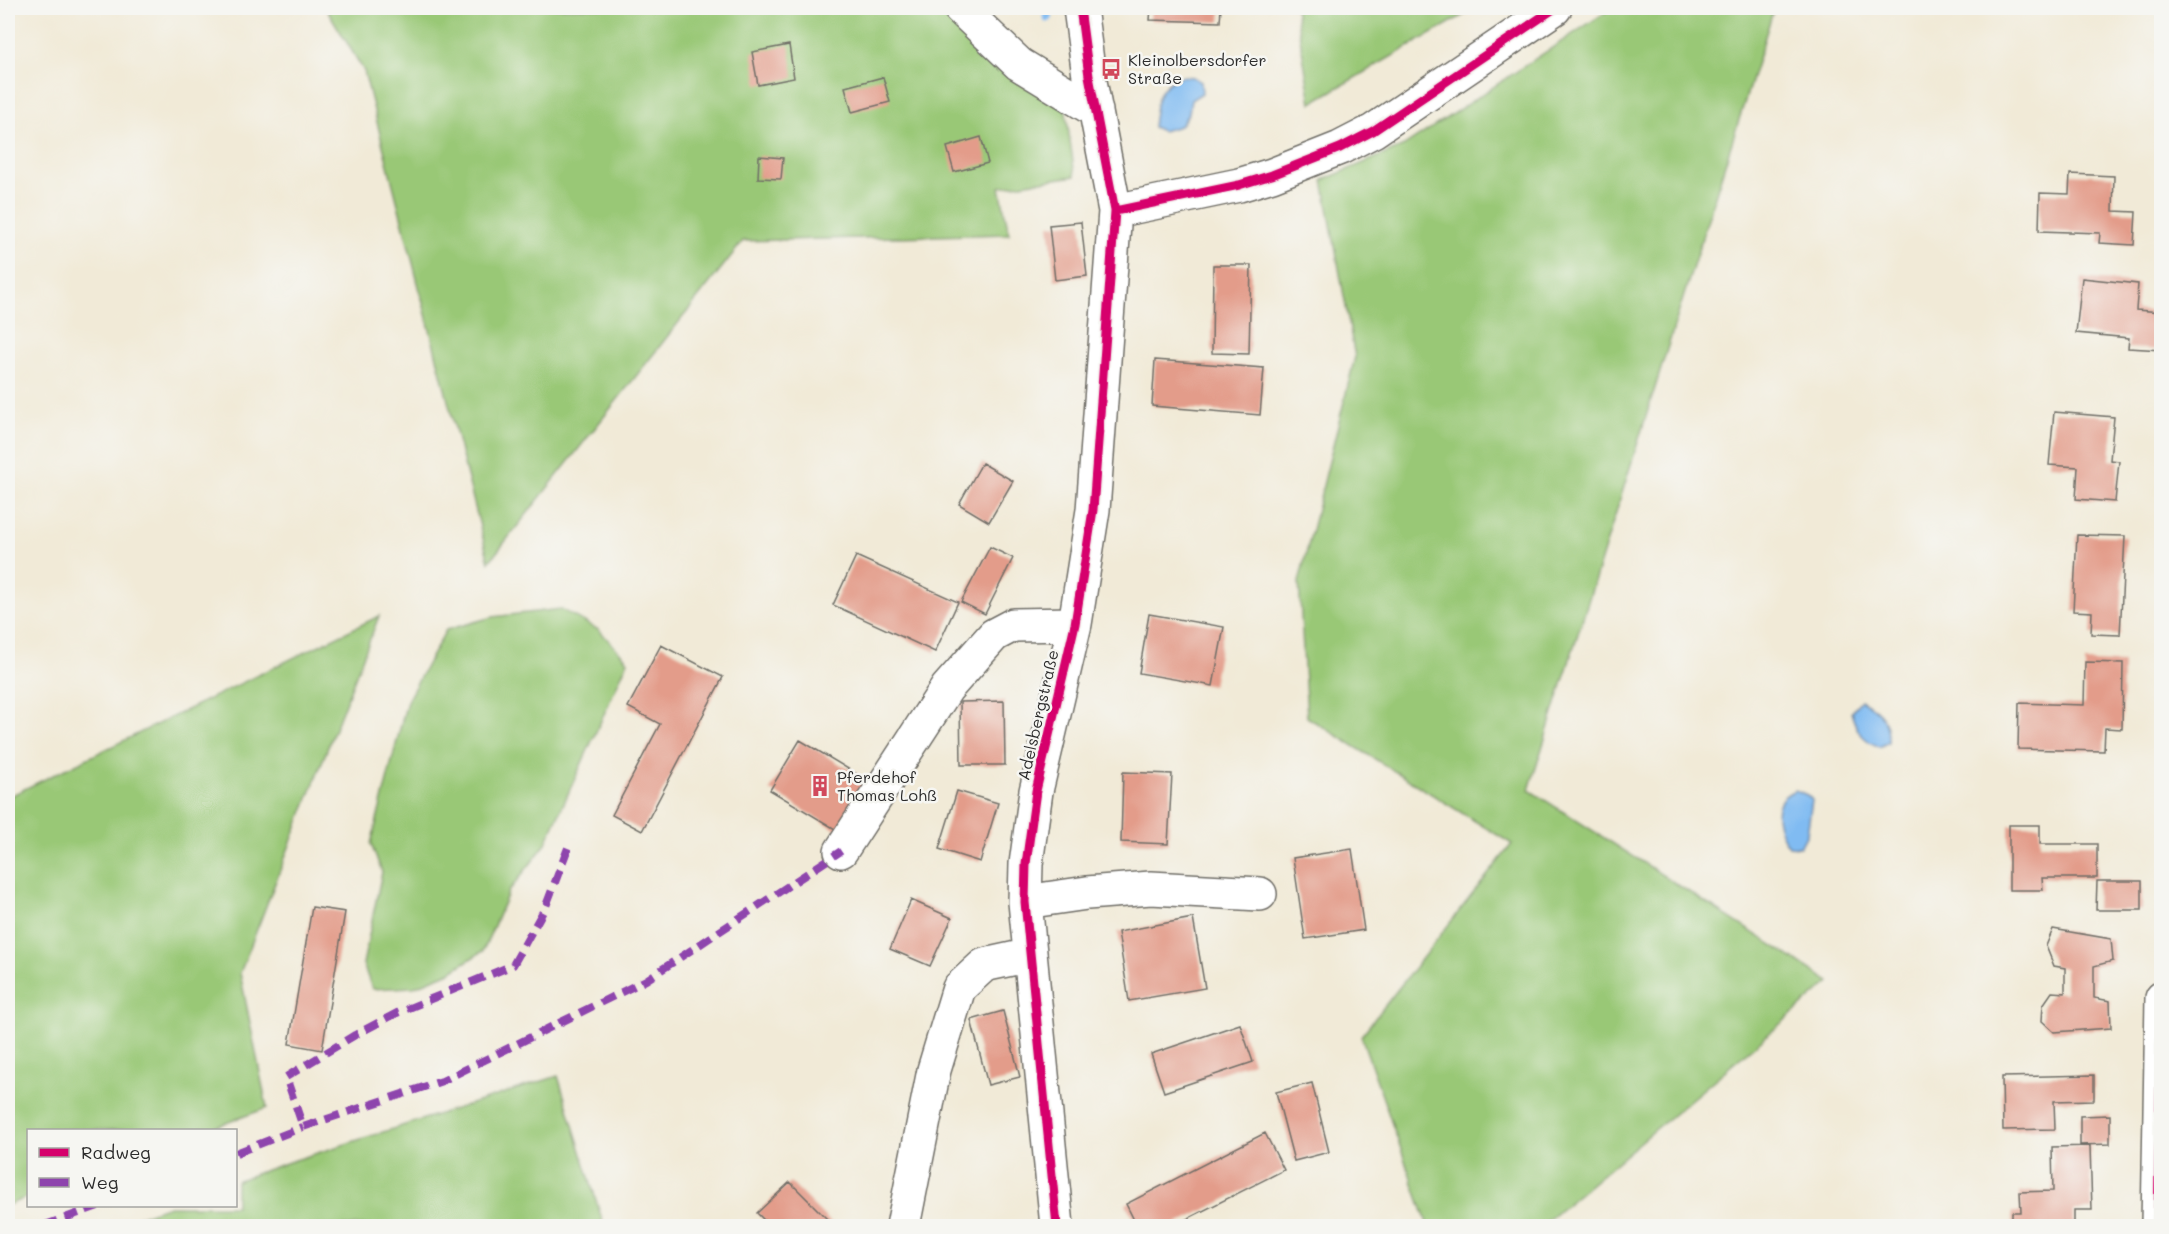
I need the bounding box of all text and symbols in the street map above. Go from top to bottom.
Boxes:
place label: Kleinolbersdorfer Straße [1128,49,1267,88]
bus stop icon: Kleinolbersdorfer Straße [1099,57,1123,81]
street label: Adelsbergstraße [1012,648,1063,782]
place label: Pferdehof Thomas Lohß [837,766,937,805]
building icon: Pferdehof Thomas Lohß [808,774,832,798]
legend [27,1129,237,1207]
text: Radweg [81,1140,151,1164]
text: Weg [81,1170,118,1194]

